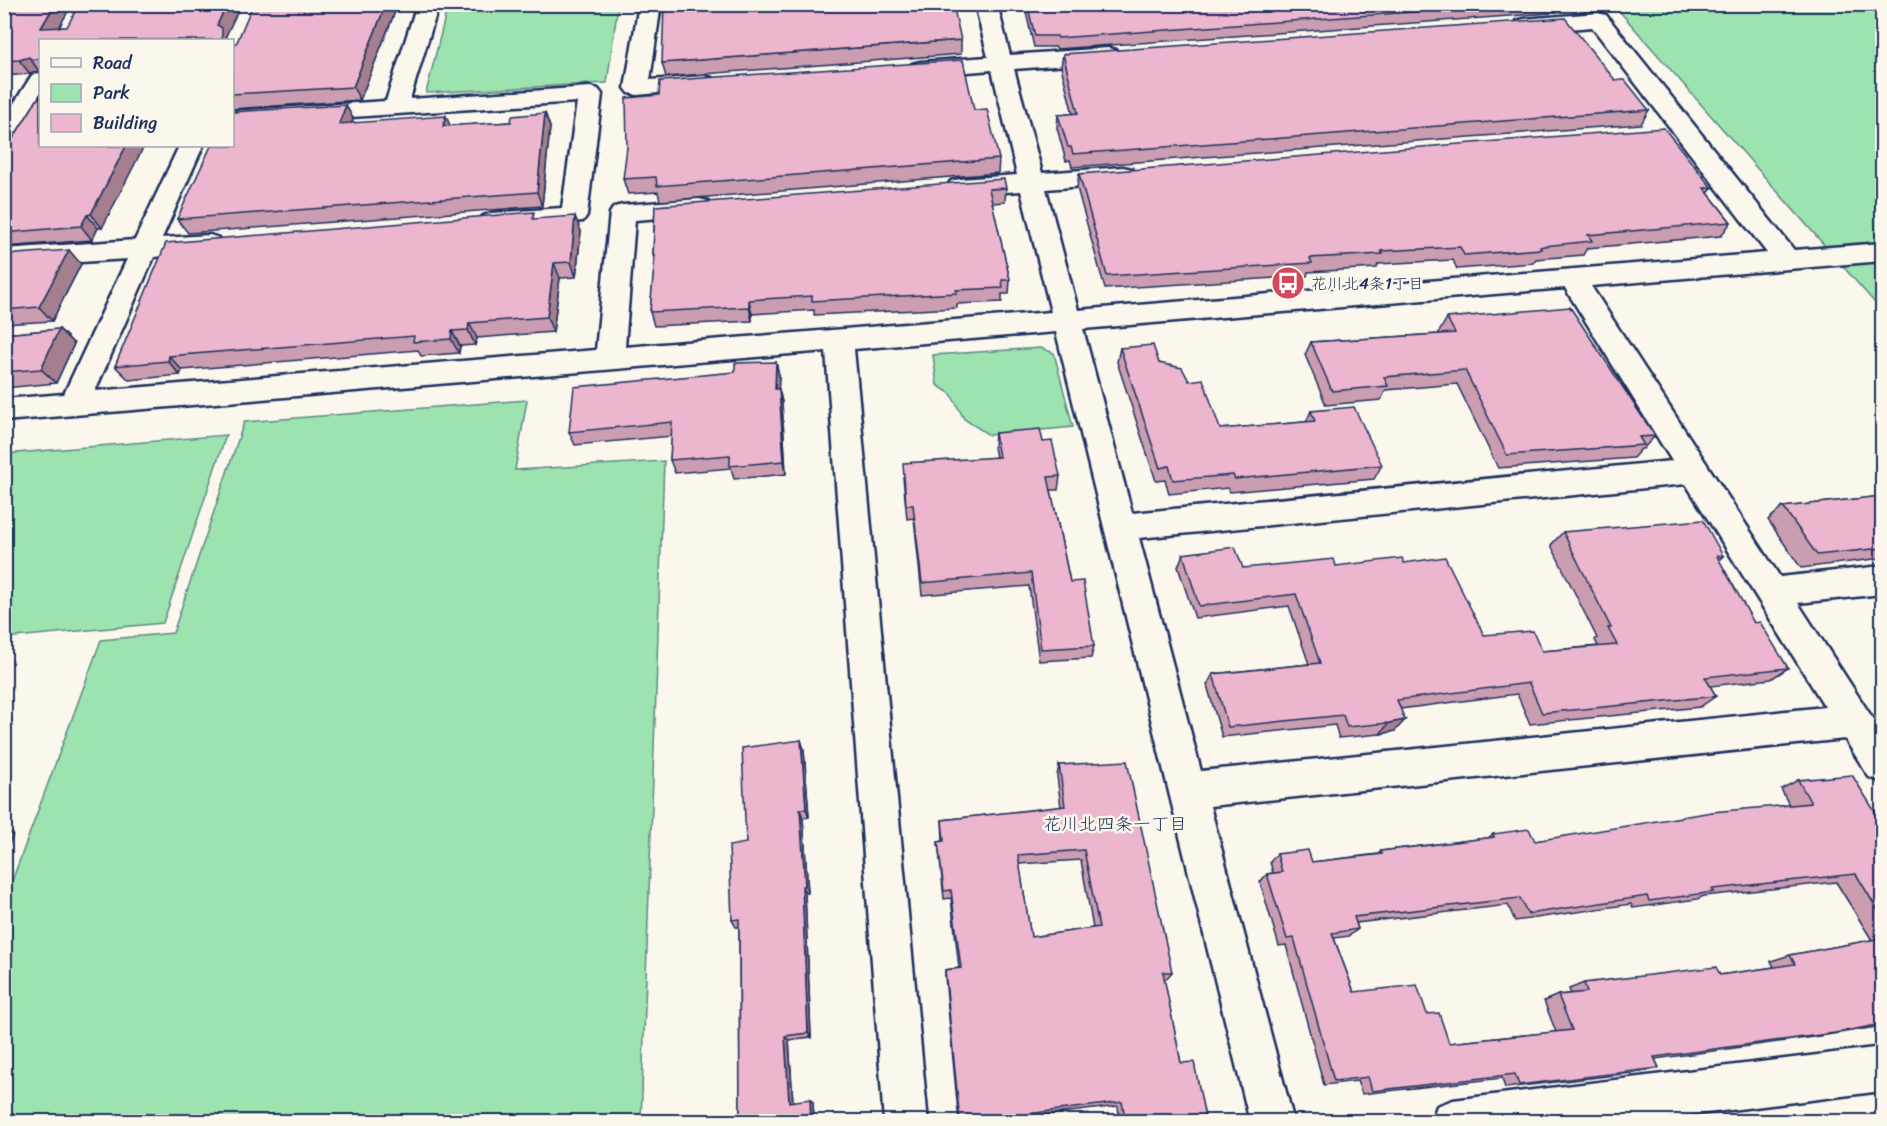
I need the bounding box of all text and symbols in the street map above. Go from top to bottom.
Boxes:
legend [39,39,234,147]
text: Road [93,47,133,79]
text: Park [93,77,130,109]
text: Building [93,107,157,139]
bus stop icon: 花川北4条1丁目 [1270,265,1306,301]
place label: 花川北4条1丁目 [1311,269,1424,298]
district label: 花川北四条一丁目 [1043,808,1187,840]

